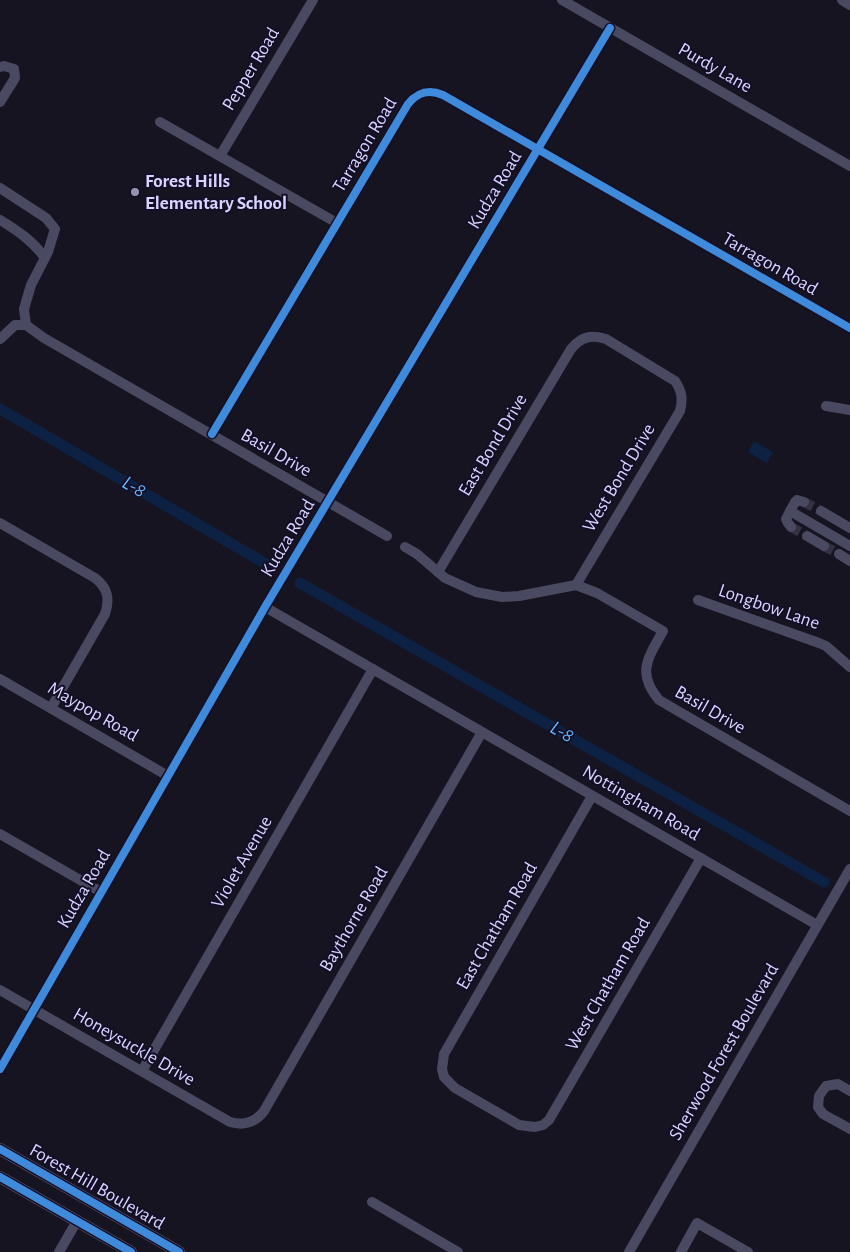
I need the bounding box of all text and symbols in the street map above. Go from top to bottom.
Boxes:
street label: Pepper Road [219,24,283,114]
street label: Purdy Lane [675,39,755,97]
street label: Tarragon Road [329,94,401,196]
street label: Kudza Road [464,148,526,232]
place label: Forest Hills Elementary School [145,172,287,213]
marker: Forest Hills Elementary School [129,186,141,198]
street label: Tarragon Road [719,229,821,299]
street label: East Bond Drive [455,391,531,499]
street label: West Bond Drive [579,421,659,535]
street label: Basil Drive [237,425,315,481]
water label: L-8 [119,472,149,502]
street label: Kudza Road [257,496,319,580]
street label: Longbow Lane [716,581,822,633]
street label: Maypop Road [44,679,142,746]
street label: Basil Drive [671,682,749,738]
water label: L-8 [547,717,577,747]
street label: Nottingham Road [579,762,703,844]
street label: Violet Avenue [208,813,276,911]
street label: Kudza Road [54,846,114,931]
street label: East Chatham Road [453,859,541,993]
street label: Baythorne Road [316,863,392,975]
street label: West Chatham Road [562,914,654,1054]
street label: Sherwood Forest Boulevard [666,960,782,1144]
street label: Honeysuckle Drive [70,1004,198,1090]
street label: Forest Hill Boulevard [26,1141,168,1233]

